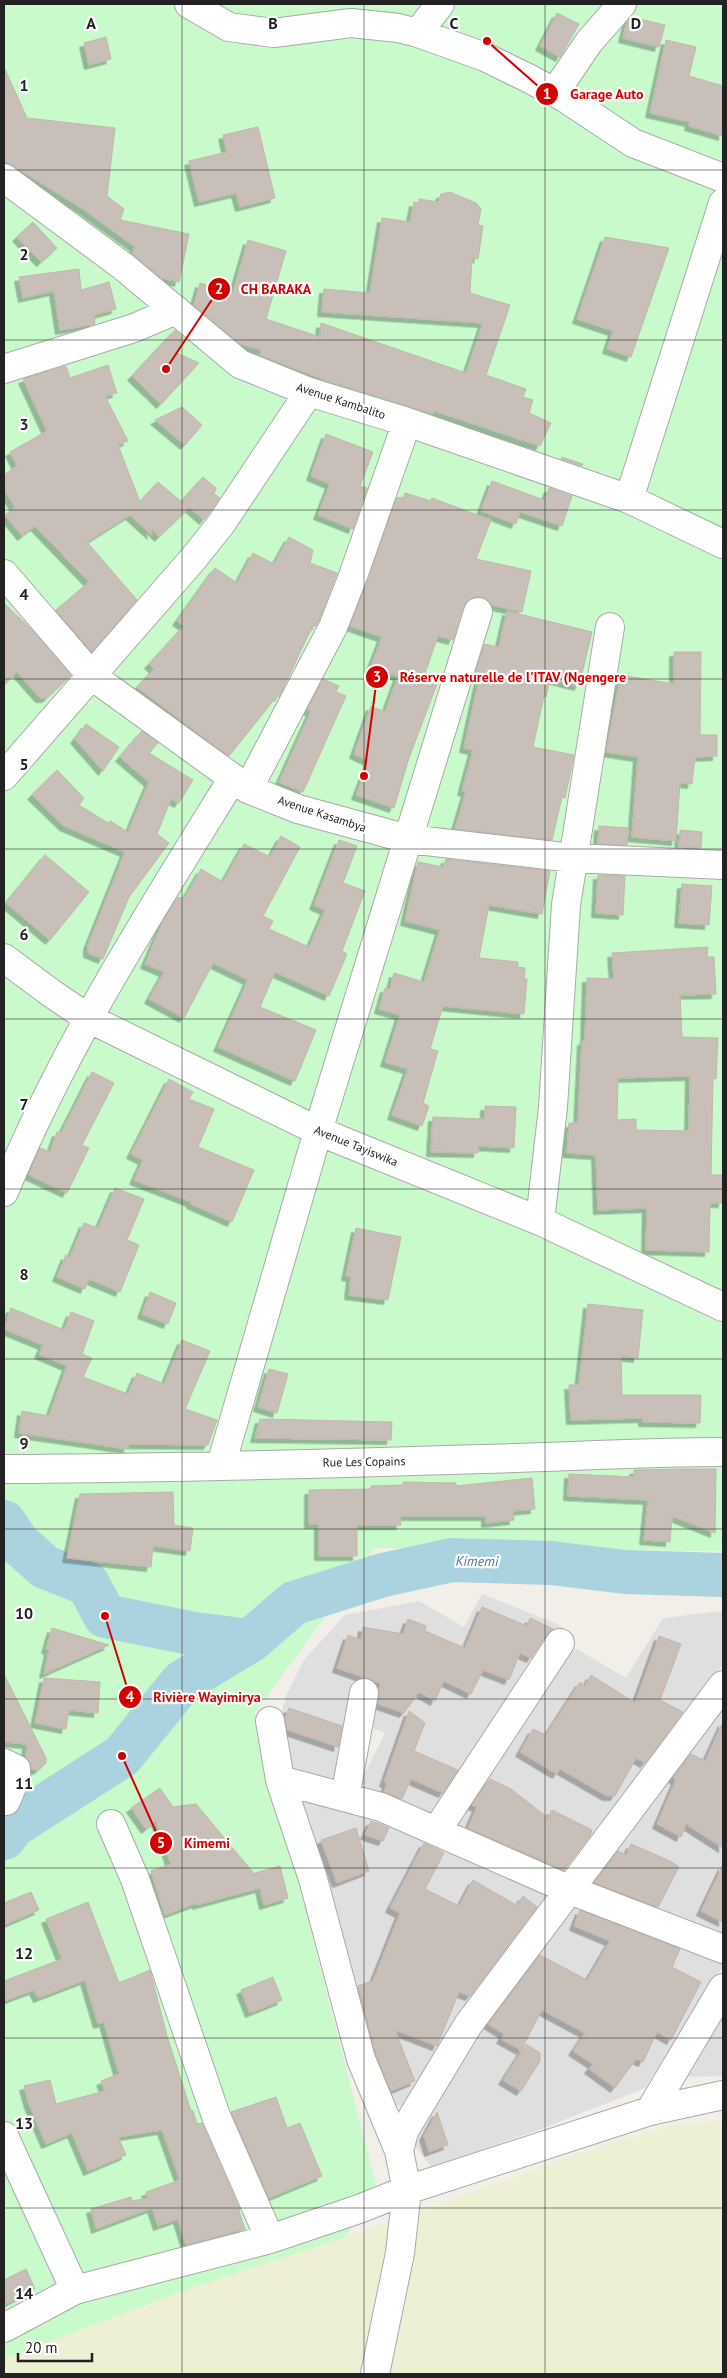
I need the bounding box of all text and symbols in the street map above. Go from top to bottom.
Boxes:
text: A [86,13,96,33]
text: B [268,13,278,33]
text: C [450,13,459,33]
text: D [631,13,641,33]
text: 1 [19,75,29,95]
callout: Garage Auto [535,80,654,109]
text: 1 [543,84,551,103]
text: Garage Auto [570,85,644,103]
text: 2 [19,244,29,264]
callout: CH BARAKA [206,274,322,303]
text: 2 [215,279,223,298]
text: CH BARAKA [241,280,312,298]
street label: Avenue Kambalito [295,379,388,422]
text: 3 [19,414,29,434]
text: 4 [19,584,29,604]
callout: Réserve naturelle de l'ITAV (Ngengere [364,662,636,691]
text: 3 [373,667,381,686]
text: Réserve naturelle de l'ITAV (Ngengere [400,668,626,686]
text: 5 [19,754,29,774]
street label: Avenue Kasambya [276,792,368,835]
text: 6 [19,924,29,944]
text: 7 [19,1094,29,1114]
street label: Avenue Tayiswika [312,1122,400,1169]
text: 8 [19,1264,29,1284]
text: 9 [19,1433,29,1453]
street label: Rue Les Copains [322,1453,406,1470]
water label: Kimemi [455,1552,499,1570]
text: 10 [15,1603,33,1623]
callout: Rivière Wayimirya [118,1683,270,1712]
text: 4 [126,1687,135,1706]
text: Rivière Wayimirya [153,1688,261,1706]
text: 11 [15,1773,33,1793]
callout: Kimemi [149,1828,239,1857]
text: 5 [157,1833,165,1852]
text: Kimemi [184,1834,230,1852]
text: 12 [15,1943,33,1963]
text: 13 [15,2113,33,2133]
text: 14 [15,2283,33,2303]
scale bar [18,2330,91,2362]
text: 20 m [25,2338,58,2357]

